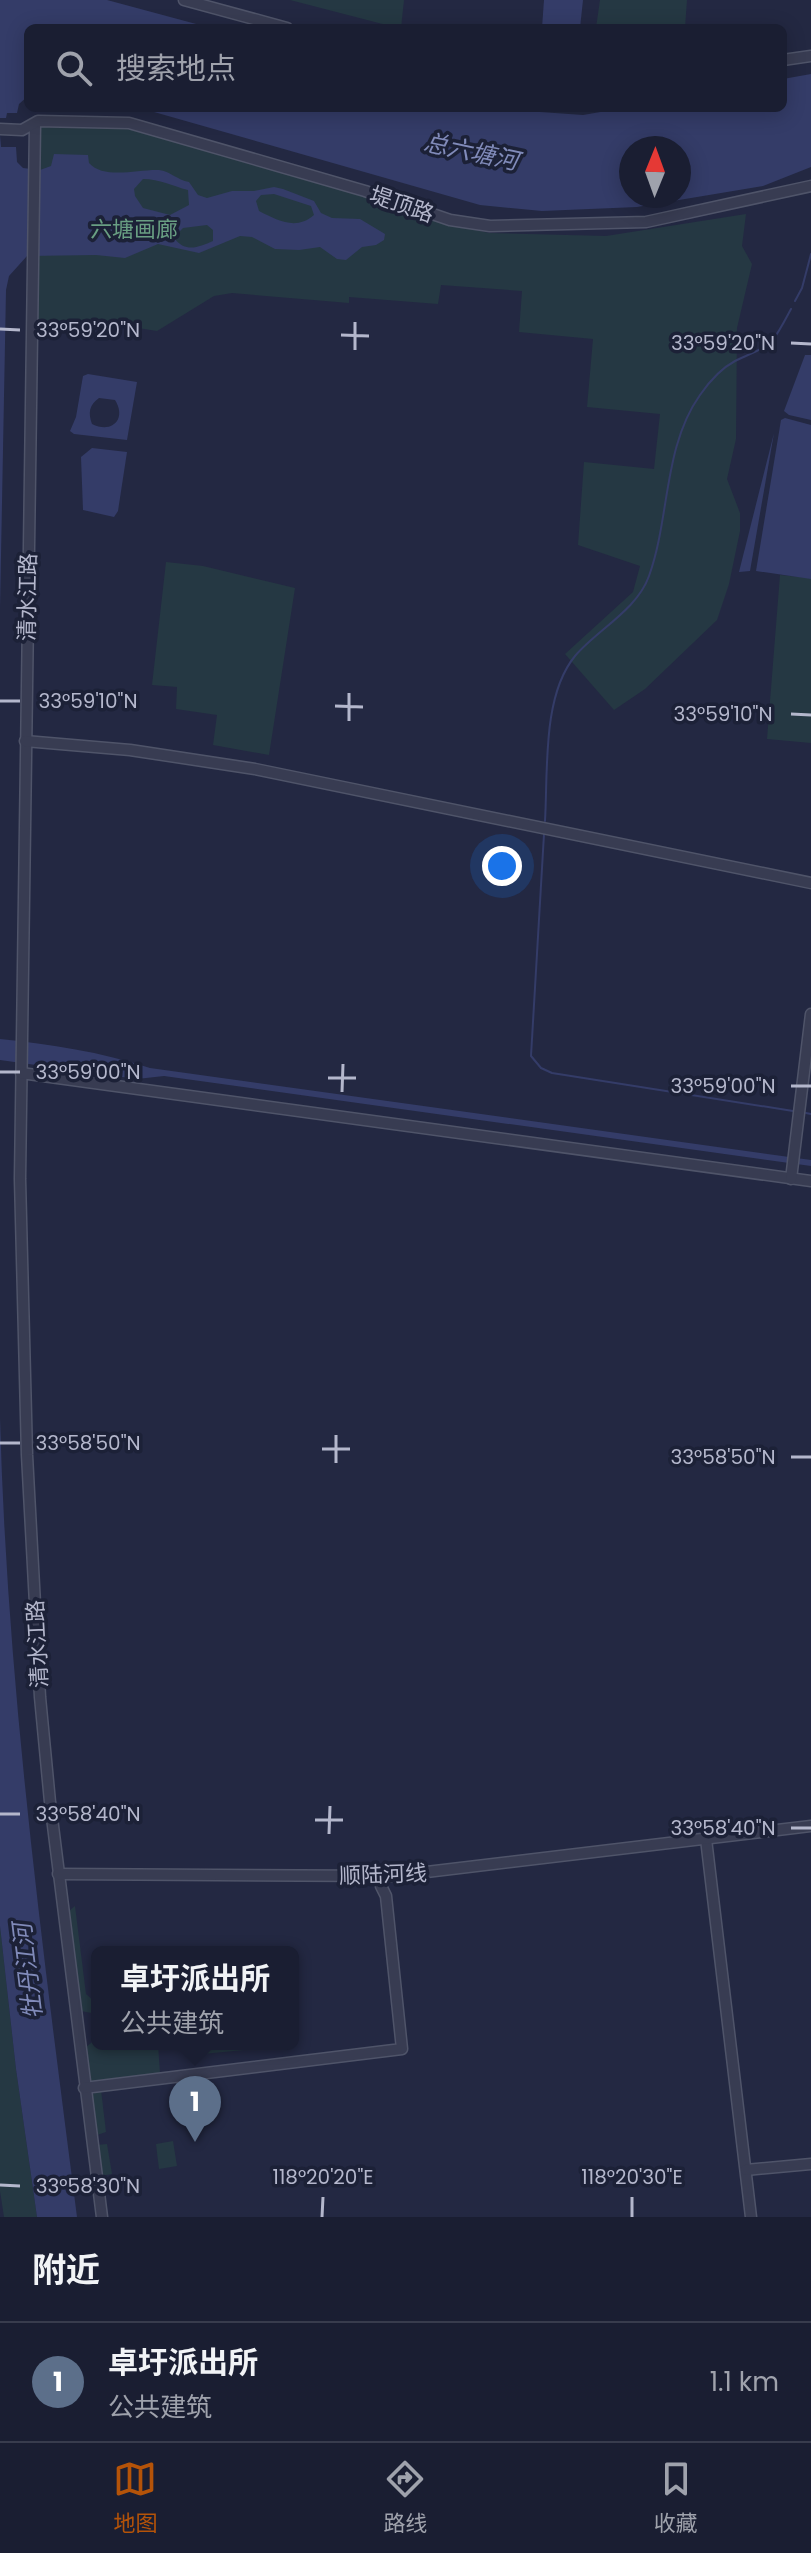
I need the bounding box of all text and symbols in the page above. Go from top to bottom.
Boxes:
search box [24,24,787,112]
icon: search [52,46,96,90]
text: 搜索地点 [116,47,236,90]
water label: 总六塘河 [421,125,525,178]
north arrow [619,136,691,208]
street label: 堤顶路 [366,179,438,230]
park label: 六塘画廊 [90,214,178,245]
text: 33°59'20"N [36,316,140,344]
text: 33°59'20"N [671,329,775,357]
street label: 清水江路 [11,553,44,641]
text: 33°59'10"N [39,687,137,715]
text: 33°59'10"N [674,700,772,728]
your location [482,846,522,886]
text: 33°59'00"N [35,1058,141,1086]
text: 33°59'00"N [670,1072,776,1100]
text: 33°58'50"N [35,1429,141,1457]
text: 33°58'50"N [670,1443,776,1471]
street label: 清水江路 [20,1599,55,1689]
text: 33°58'40"N [35,1800,141,1828]
text: 33°58'40"N [670,1814,776,1842]
street label: 顺陆河线 [338,1857,428,1892]
water label: 牡丹江河 [5,1917,50,2021]
popup [91,1946,299,2050]
text: 卓圩派出所 [120,1957,270,2000]
text: 公共建筑 [120,2005,224,2041]
pin: 1 [169,2076,221,2142]
text: 118°20'20"E [272,2163,374,2191]
text: 118°20'30"E [581,2163,683,2191]
text: 33°58'30"N [36,2172,140,2200]
text: 附近 [32,2246,100,2294]
text: 卓圩派出所 [108,2341,258,2384]
text: 1 [53,2364,63,2400]
text: 1.1 km [710,2364,779,2400]
text: 公共建筑 [108,2389,212,2425]
tab: 地图 [113,2457,157,2540]
tab: 路线 [383,2457,428,2540]
tab: 收藏 [654,2457,698,2540]

